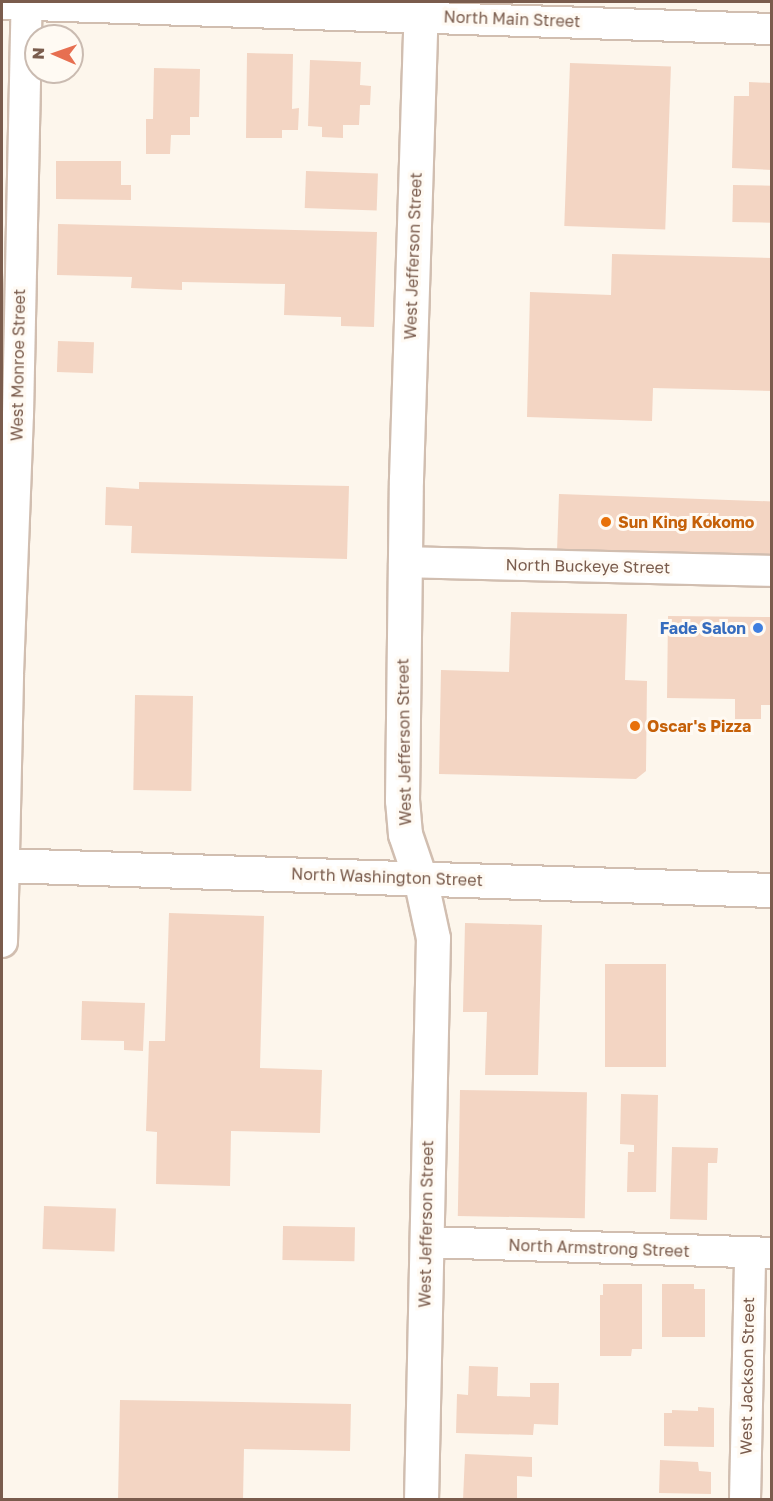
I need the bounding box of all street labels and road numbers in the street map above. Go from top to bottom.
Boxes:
street label: North Main Street [443,7,581,31]
street label: West Jefferson Street [400,172,426,340]
street label: West Monroe Street [7,289,29,441]
street label: North Buckeye Street [506,555,670,577]
street label: West Jefferson Street [393,658,415,826]
street label: North Washington Street [291,864,483,890]
street label: West Jefferson Street [415,1140,437,1308]
street label: North Armstrong Street [508,1235,690,1261]
street label: West Jackson Street [736,1297,758,1455]

